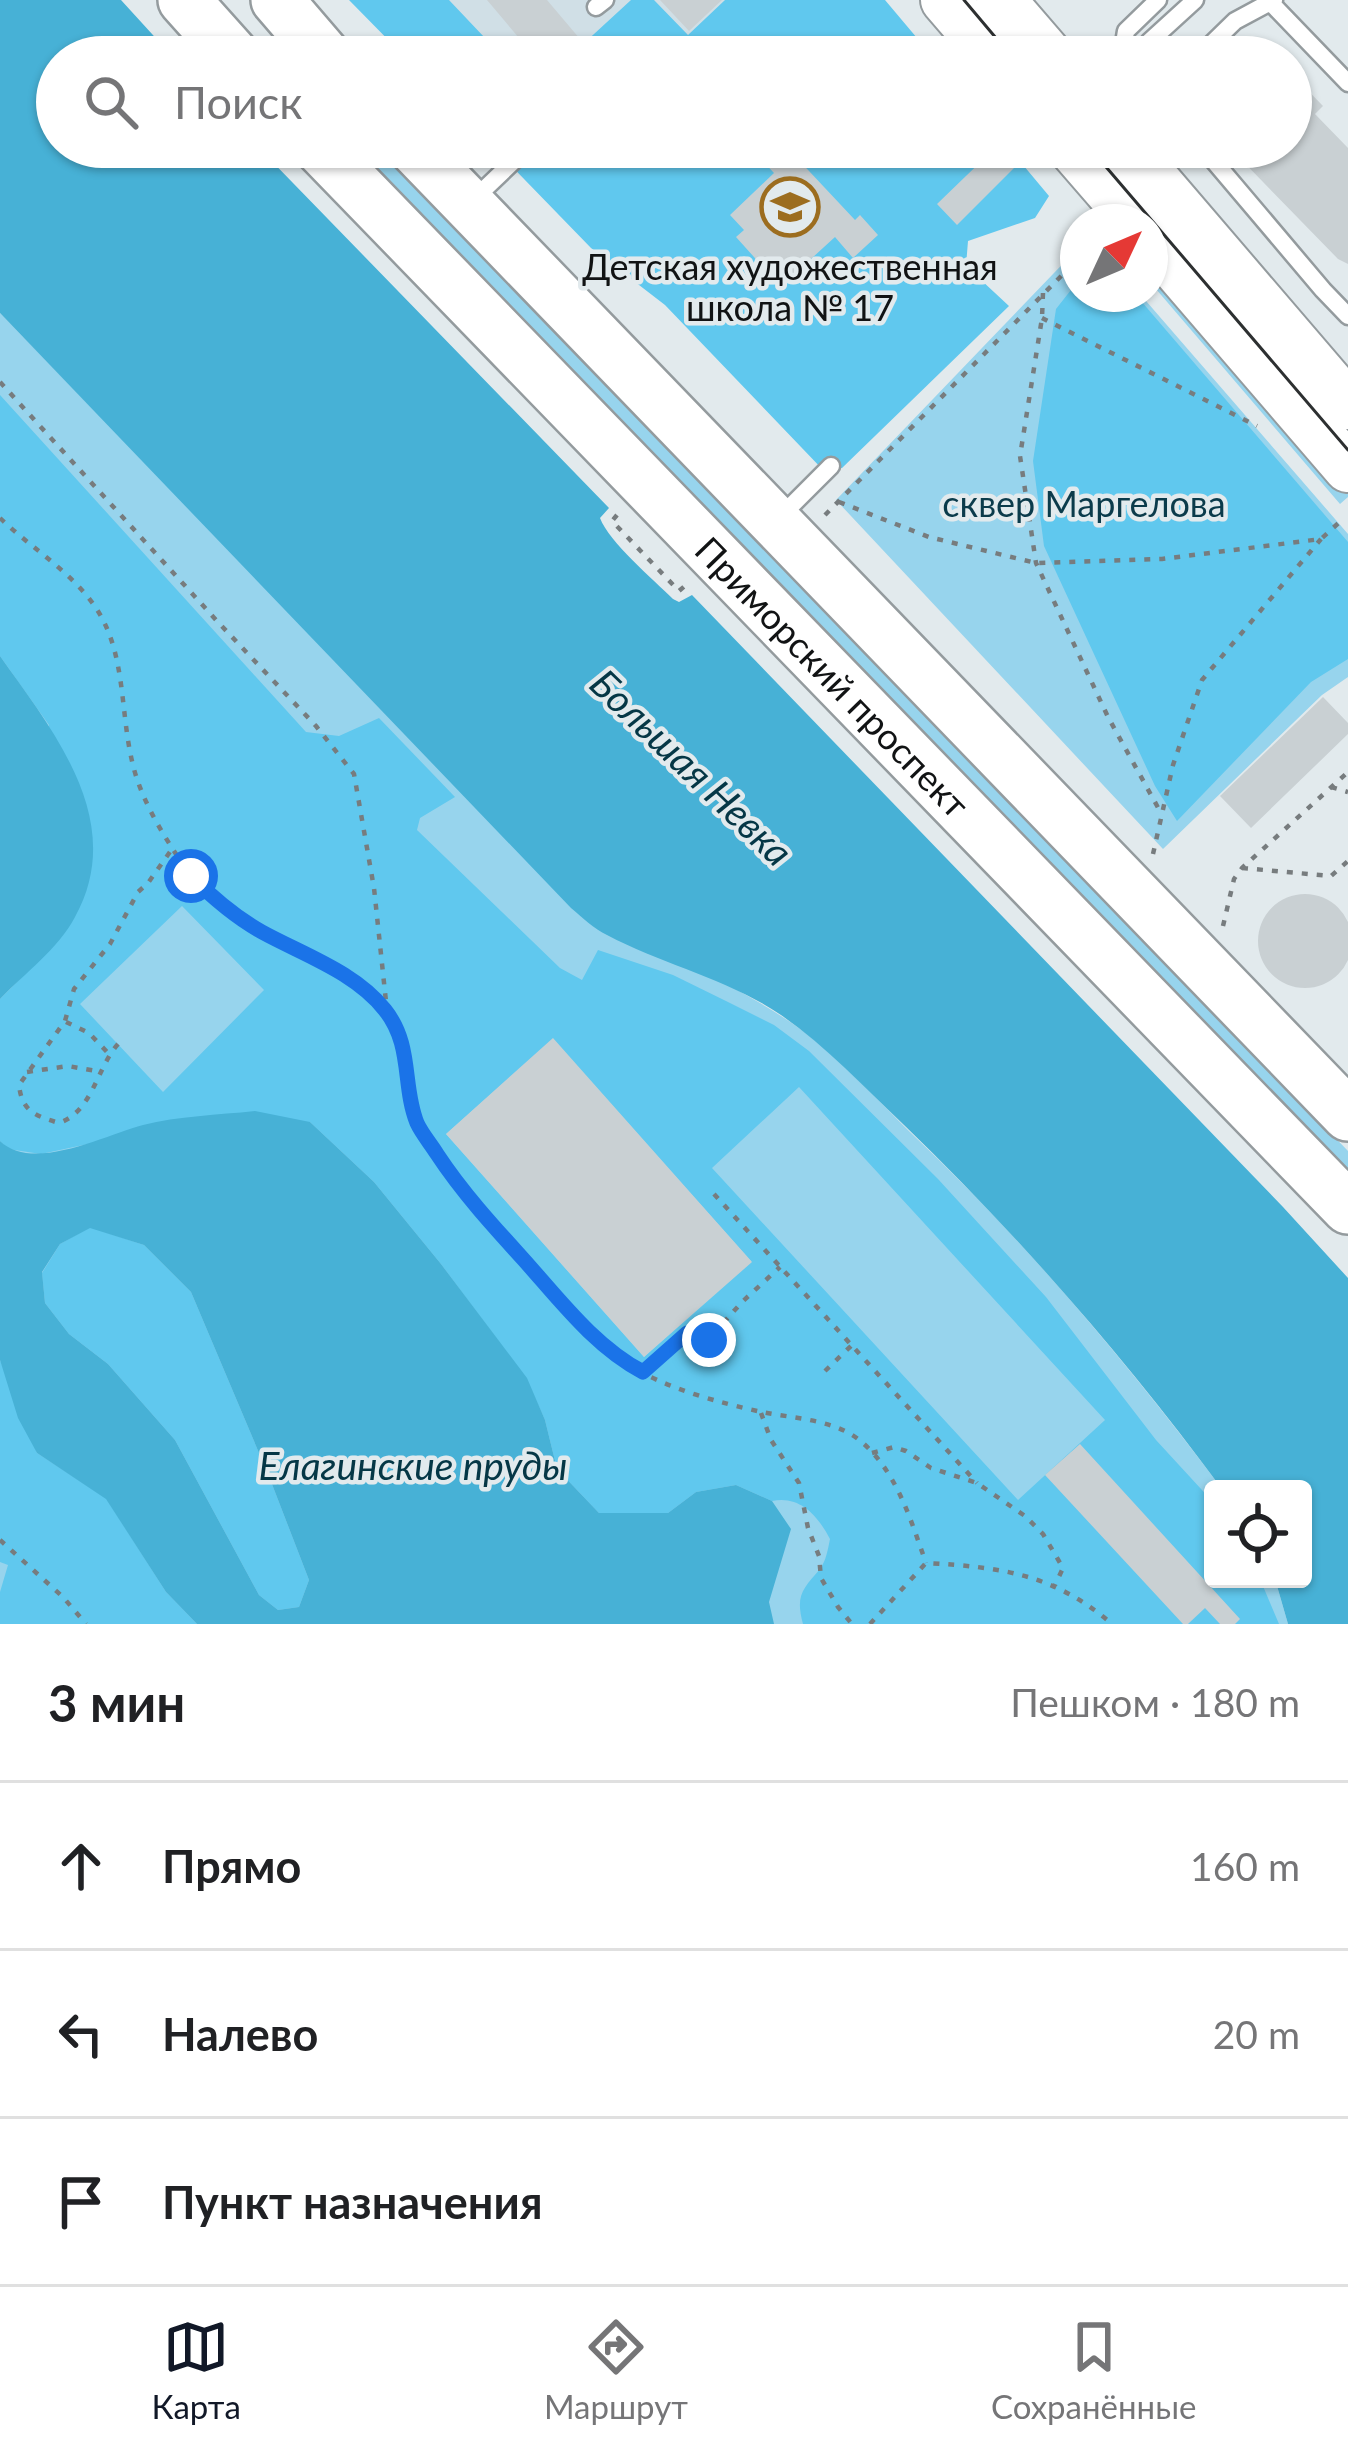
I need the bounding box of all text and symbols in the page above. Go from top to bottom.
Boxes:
search box [36,36,1312,168]
icon: search [78,69,144,135]
text: Поиск [174,75,303,129]
school or university icon: Детская художественная школа № 17 [759,176,821,238]
north arrow [1060,204,1168,312]
place label: Детская художественная школа № 17 [582,244,998,329]
park label: сквер Маргелова [942,481,1226,525]
street label: Приморский проспект [687,527,979,826]
water label: Большая Невка [582,659,802,875]
route start [164,849,218,903]
route end [682,1313,736,1367]
water label: Елагинские пруды [259,1442,567,1488]
map controls [1204,1480,1312,1588]
button: locate [1204,1480,1312,1588]
text: 3 мин [48,1672,185,1733]
text: Пешком · 180 m [1010,1679,1300,1725]
icon: ahead [48,1833,114,1899]
text: Прямо [162,1839,301,1893]
text: 160 m [1190,1843,1300,1889]
icon: left [48,2001,114,2067]
text: Налево [162,2007,318,2061]
text: 20 m [1213,2011,1300,2057]
icon: arrive [48,2169,114,2235]
text: Пункт назначения [162,2175,543,2229]
tab: Карта [152,2314,241,2426]
tab: Маршрут [544,2314,688,2426]
tab: Сохранённые [991,2314,1196,2426]

